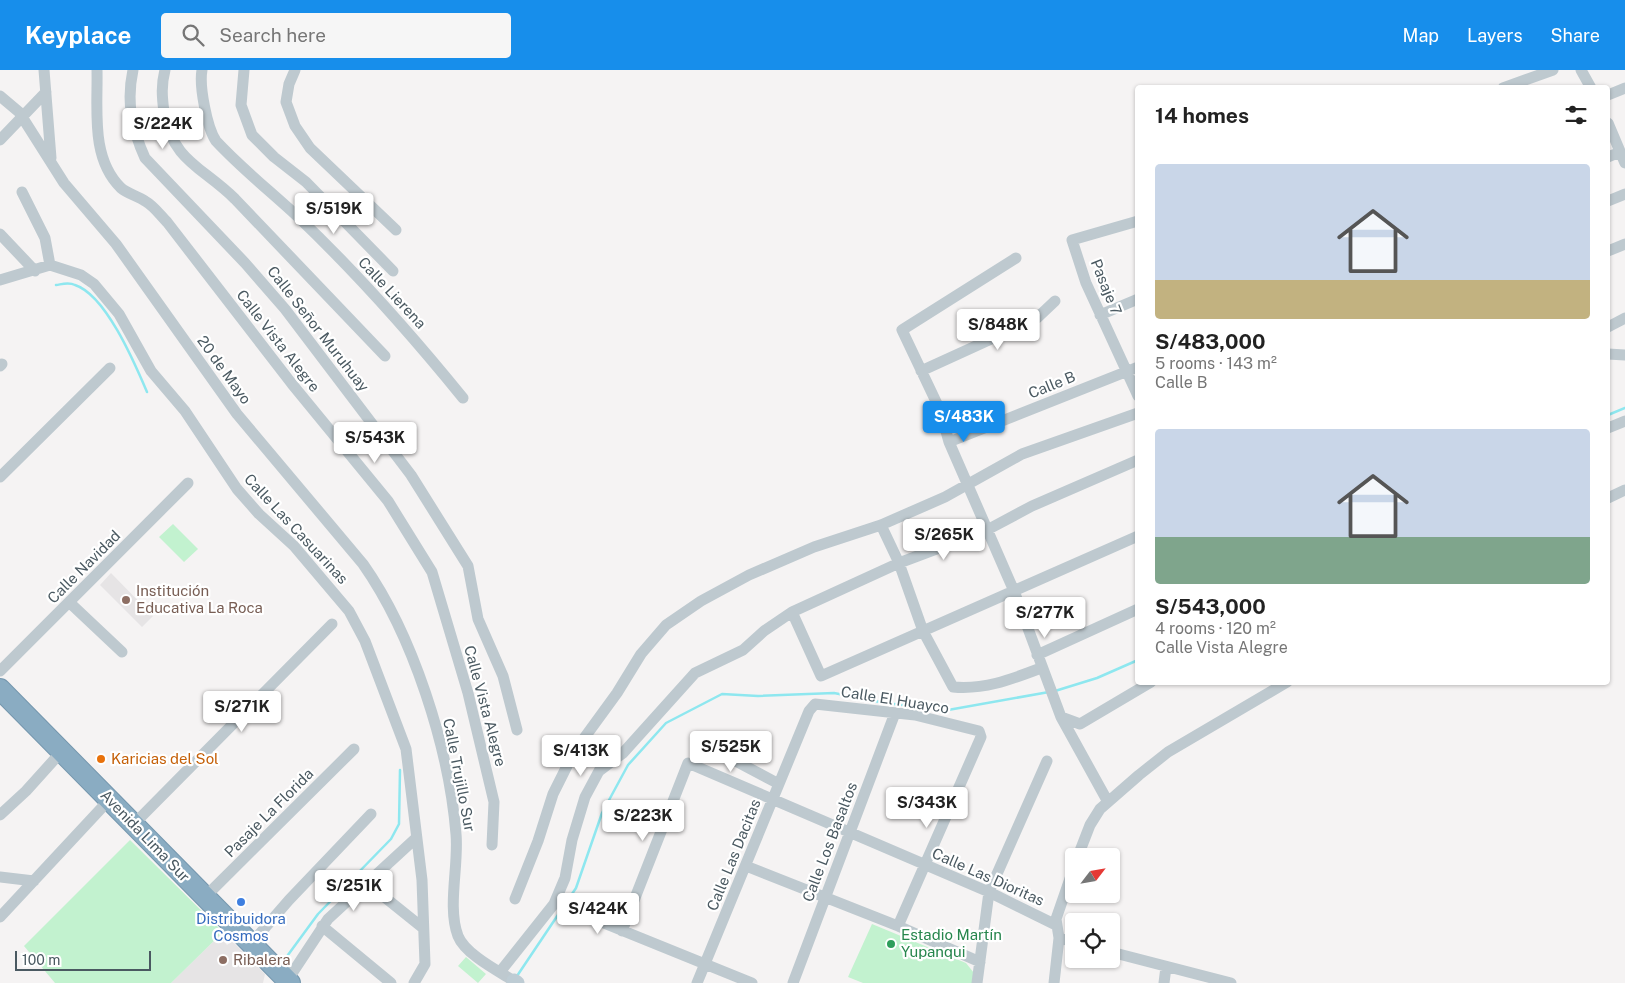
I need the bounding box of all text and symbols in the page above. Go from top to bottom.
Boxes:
search box [161,13,511,58]
text: Keyplace [25,21,131,49]
icon: search [179,21,207,49]
text: Search here [219,24,326,46]
text: Map [1403,25,1439,46]
text: Layers [1467,25,1523,46]
text: Share [1551,25,1600,46]
icon: filters [1562,101,1590,129]
text: 14 homes [1155,103,1249,128]
pin: S/224K [122,108,204,150]
text: S/224K [133,114,193,133]
pin: S/519K [293,192,375,235]
icon: home [1328,196,1418,286]
text: S/519K [306,199,362,218]
street label: Calle Lierena [355,254,430,332]
street label: Pasaje 7 [1088,256,1125,317]
street label: Calle Señor Muruhuay [264,263,373,395]
street label: Calle Vista Alegre [233,286,323,395]
pin: S/848K [957,308,1039,351]
text: S/848K [968,315,1028,334]
text: S/483,000 [1155,329,1266,354]
street label: 20 de Mayo [194,332,255,407]
text: 5 rooms · 143 m² [1155,354,1277,373]
street label: Calle B [1026,367,1078,402]
text: Calle B [1155,373,1207,392]
pin: S/483K [923,400,1005,443]
text: S/483K [934,407,994,426]
pin: S/543K [334,422,416,464]
text: S/543K [345,428,405,447]
icon: home [1328,461,1418,551]
street label: Calle Las Casuarinas [241,470,352,587]
pin: S/265K [903,518,985,561]
text: S/265K [914,525,974,544]
street label: Calle Navidad [44,527,124,607]
place label: Institución Educativa La Roca [136,582,263,616]
marker: Institución Educativa La Roca [120,594,132,606]
text: S/543,000 [1155,594,1266,619]
pin: S/277K [1004,596,1086,639]
text: S/277K [1016,603,1074,622]
text: 4 rooms · 120 m² [1155,619,1276,638]
text: Calle Vista Alegre [1155,638,1288,657]
street label: Calle Vista Alegre [461,644,510,768]
street label: Calle El Huayco [840,683,950,716]
pin: S/271K [201,690,283,733]
text: S/271K [214,697,270,716]
street label: Calle Trujillo Sur [440,717,479,833]
pin: S/525K [690,730,772,773]
pin: S/413K [540,734,622,777]
text: S/525K [701,737,761,756]
text: S/413K [553,741,609,760]
place label: Karicias del Sol [111,750,219,767]
marker: Karicias del Sol [95,753,107,765]
street label: Pasaje La Florida [221,765,316,860]
street label: Calle Los Basaltos [799,780,860,904]
street label: Avenida Lima Sur [97,786,194,885]
pin: S/343K [886,786,968,829]
text: S/343K [897,793,957,812]
street label: Calle Las Dacitas [703,796,764,913]
pin: S/223K [602,800,684,842]
text: S/223K [613,806,673,825]
street label: Calle Las Dioritas [930,844,1047,909]
north arrow [1065,848,1120,902]
map controls [1065,848,1120,968]
pin: S/251K [313,870,395,912]
text: S/251K [326,876,382,895]
pin: S/424K [557,892,639,935]
marker: Distribuidora Cosmos [235,896,247,908]
text: S/424K [568,899,628,918]
place label: Distribuidora Cosmos [196,910,286,944]
button: locate [1065,913,1120,968]
place label: Estadio Martín Yupanqui [901,926,1002,960]
marker: Estadio Martín Yupanqui [885,938,897,950]
scale bar [15,948,151,971]
place label: Ribalera [233,951,291,968]
text: 100 m [22,952,60,968]
marker: Ribalera [217,954,229,966]

